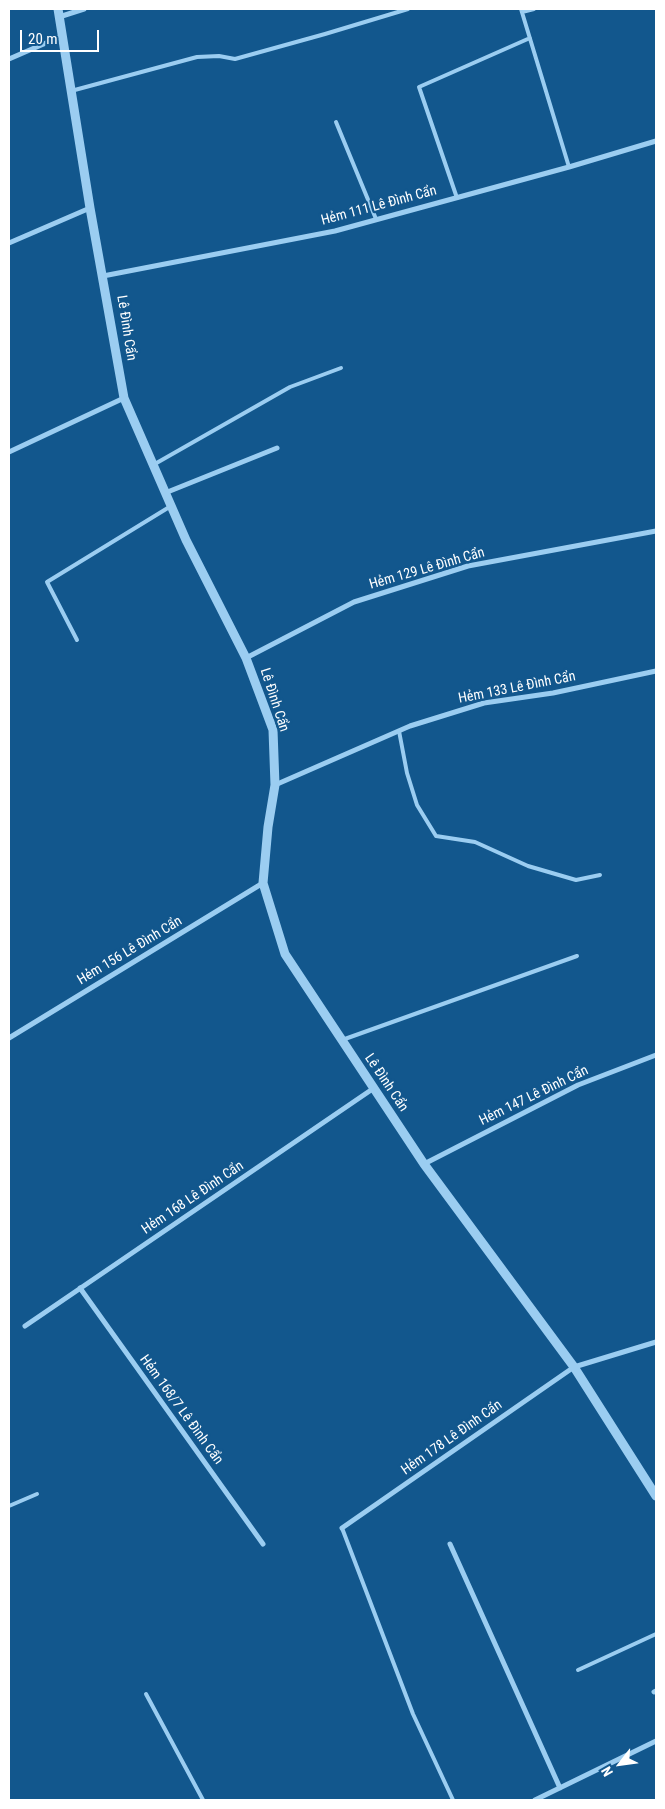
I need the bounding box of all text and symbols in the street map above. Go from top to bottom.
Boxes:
scale bar [22,20,101,52]
text: 20 m [28,30,58,48]
street label: Hẻm 111 Lê Đình Cẩn [319,182,439,230]
street label: Lê Đình Cẩn [113,294,139,362]
street label: Hẻm 129 Lê Đình Cẩn [367,545,487,593]
street label: Lê Đình Cẩn [256,666,292,734]
street label: Hẻm 133 Lê Đình Cẩn [457,668,577,708]
street label: Hẻm 156 Lê Đình Cẩn [75,913,185,989]
street label: Lê Đình Cẩn [361,1051,411,1115]
street label: Hẻm 147 Lê Đình Cẩn [477,1062,591,1130]
street label: Hẻm 168 Lê Đình Cẩn [139,1158,247,1238]
street label: Hẻm 168/7 Lê Đình Cẩn [136,1352,226,1468]
street label: Hẻm 178 Lê Đình Cẩn [398,1397,506,1479]
north arrow [595,1739,645,1789]
text: N [598,1764,616,1779]

